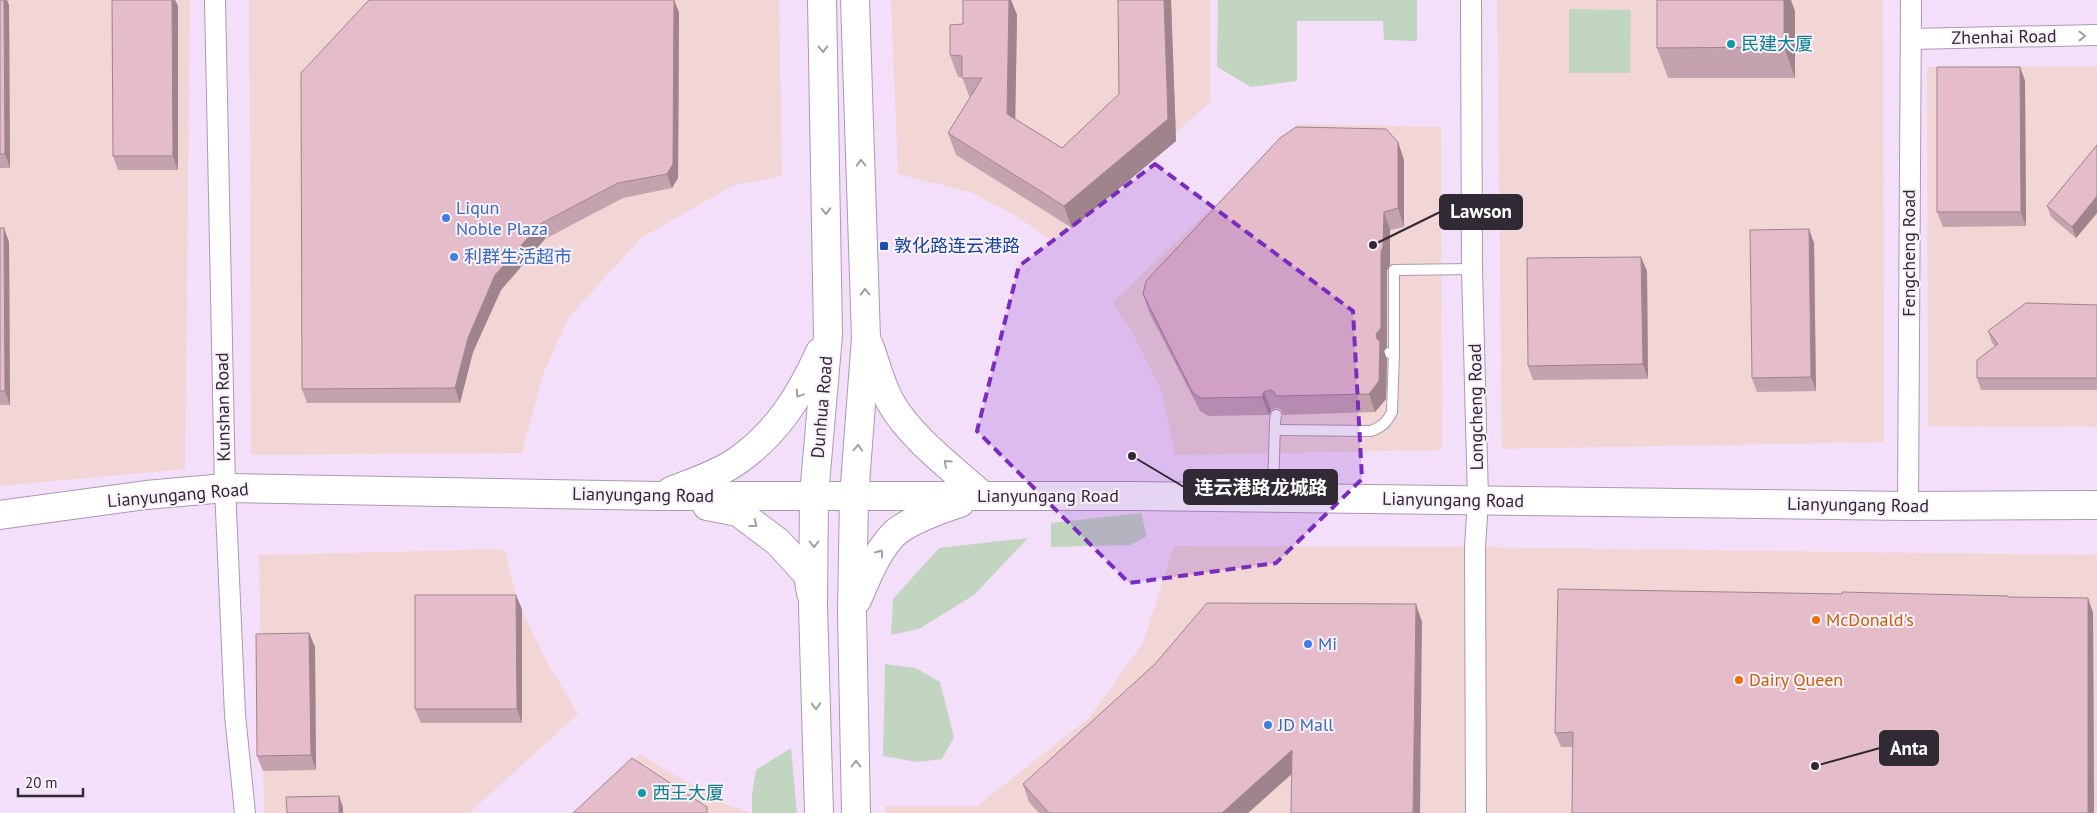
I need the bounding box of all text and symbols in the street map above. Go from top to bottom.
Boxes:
street label: Zhenhai Road [1951,24,2057,49]
one-way arrow [2078,31,2086,41]
place label: 民建大厦 [1741,32,1813,55]
marker: 民建大厦 [1725,38,1737,50]
one-way arrow [817,45,828,53]
one-way arrow [855,159,866,167]
street label: Fengcheng Road [1897,189,1920,317]
callout: Lawson [1440,195,1522,229]
place label: Liqun Noble Plaza [456,196,548,240]
text: Lawson [1450,199,1512,223]
one-way arrow [820,207,831,215]
marker: Liqun Noble Plaza [440,212,452,224]
place label: 敦化路连云港路 [894,234,1020,257]
marker: 敦化路连云港路 [878,240,890,252]
place label: 利群生活超市 [464,245,572,268]
marker: 利群生活超市 [448,251,460,263]
one-way arrow [859,288,870,296]
street label: Longcheng Road [1463,343,1488,471]
street label: Kunshan Road [210,352,235,462]
street label: Dunhua Road [806,355,837,459]
one-way arrow [796,389,805,398]
one-way arrow [852,444,863,452]
one-way arrow [944,460,953,469]
callout: 连云港路龙城路 [1184,470,1337,504]
text: 连云港路龙城路 [1194,475,1328,499]
street label: Lianyungang Road [106,477,250,512]
street label: Lianyungang Road [572,482,714,507]
street label: Lianyungang Road [977,484,1119,507]
street label: Lianyungang Road [1382,487,1524,512]
street label: Lianyungang Road [1787,492,1929,517]
one-way arrow [748,518,758,527]
one-way arrow [809,540,819,548]
one-way arrow [875,550,883,559]
place label: McDonald's [1826,608,1914,631]
marker: McDonald's [1810,614,1822,626]
place label: Mi [1318,632,1337,655]
marker: Mi [1302,638,1314,650]
place label: Dairy Queen [1749,668,1843,691]
marker: Dairy Queen [1733,674,1745,686]
one-way arrow [811,703,821,711]
place label: JD Mall [1277,713,1334,736]
marker: JD Mall [1262,719,1274,731]
callout: Anta [1880,731,1938,765]
text: Anta [1890,736,1928,760]
one-way arrow [851,760,861,768]
scale bar [18,766,82,798]
text: 20 m [25,773,58,792]
place label: 西王大厦 [652,781,724,804]
marker: 西王大厦 [636,787,648,799]

